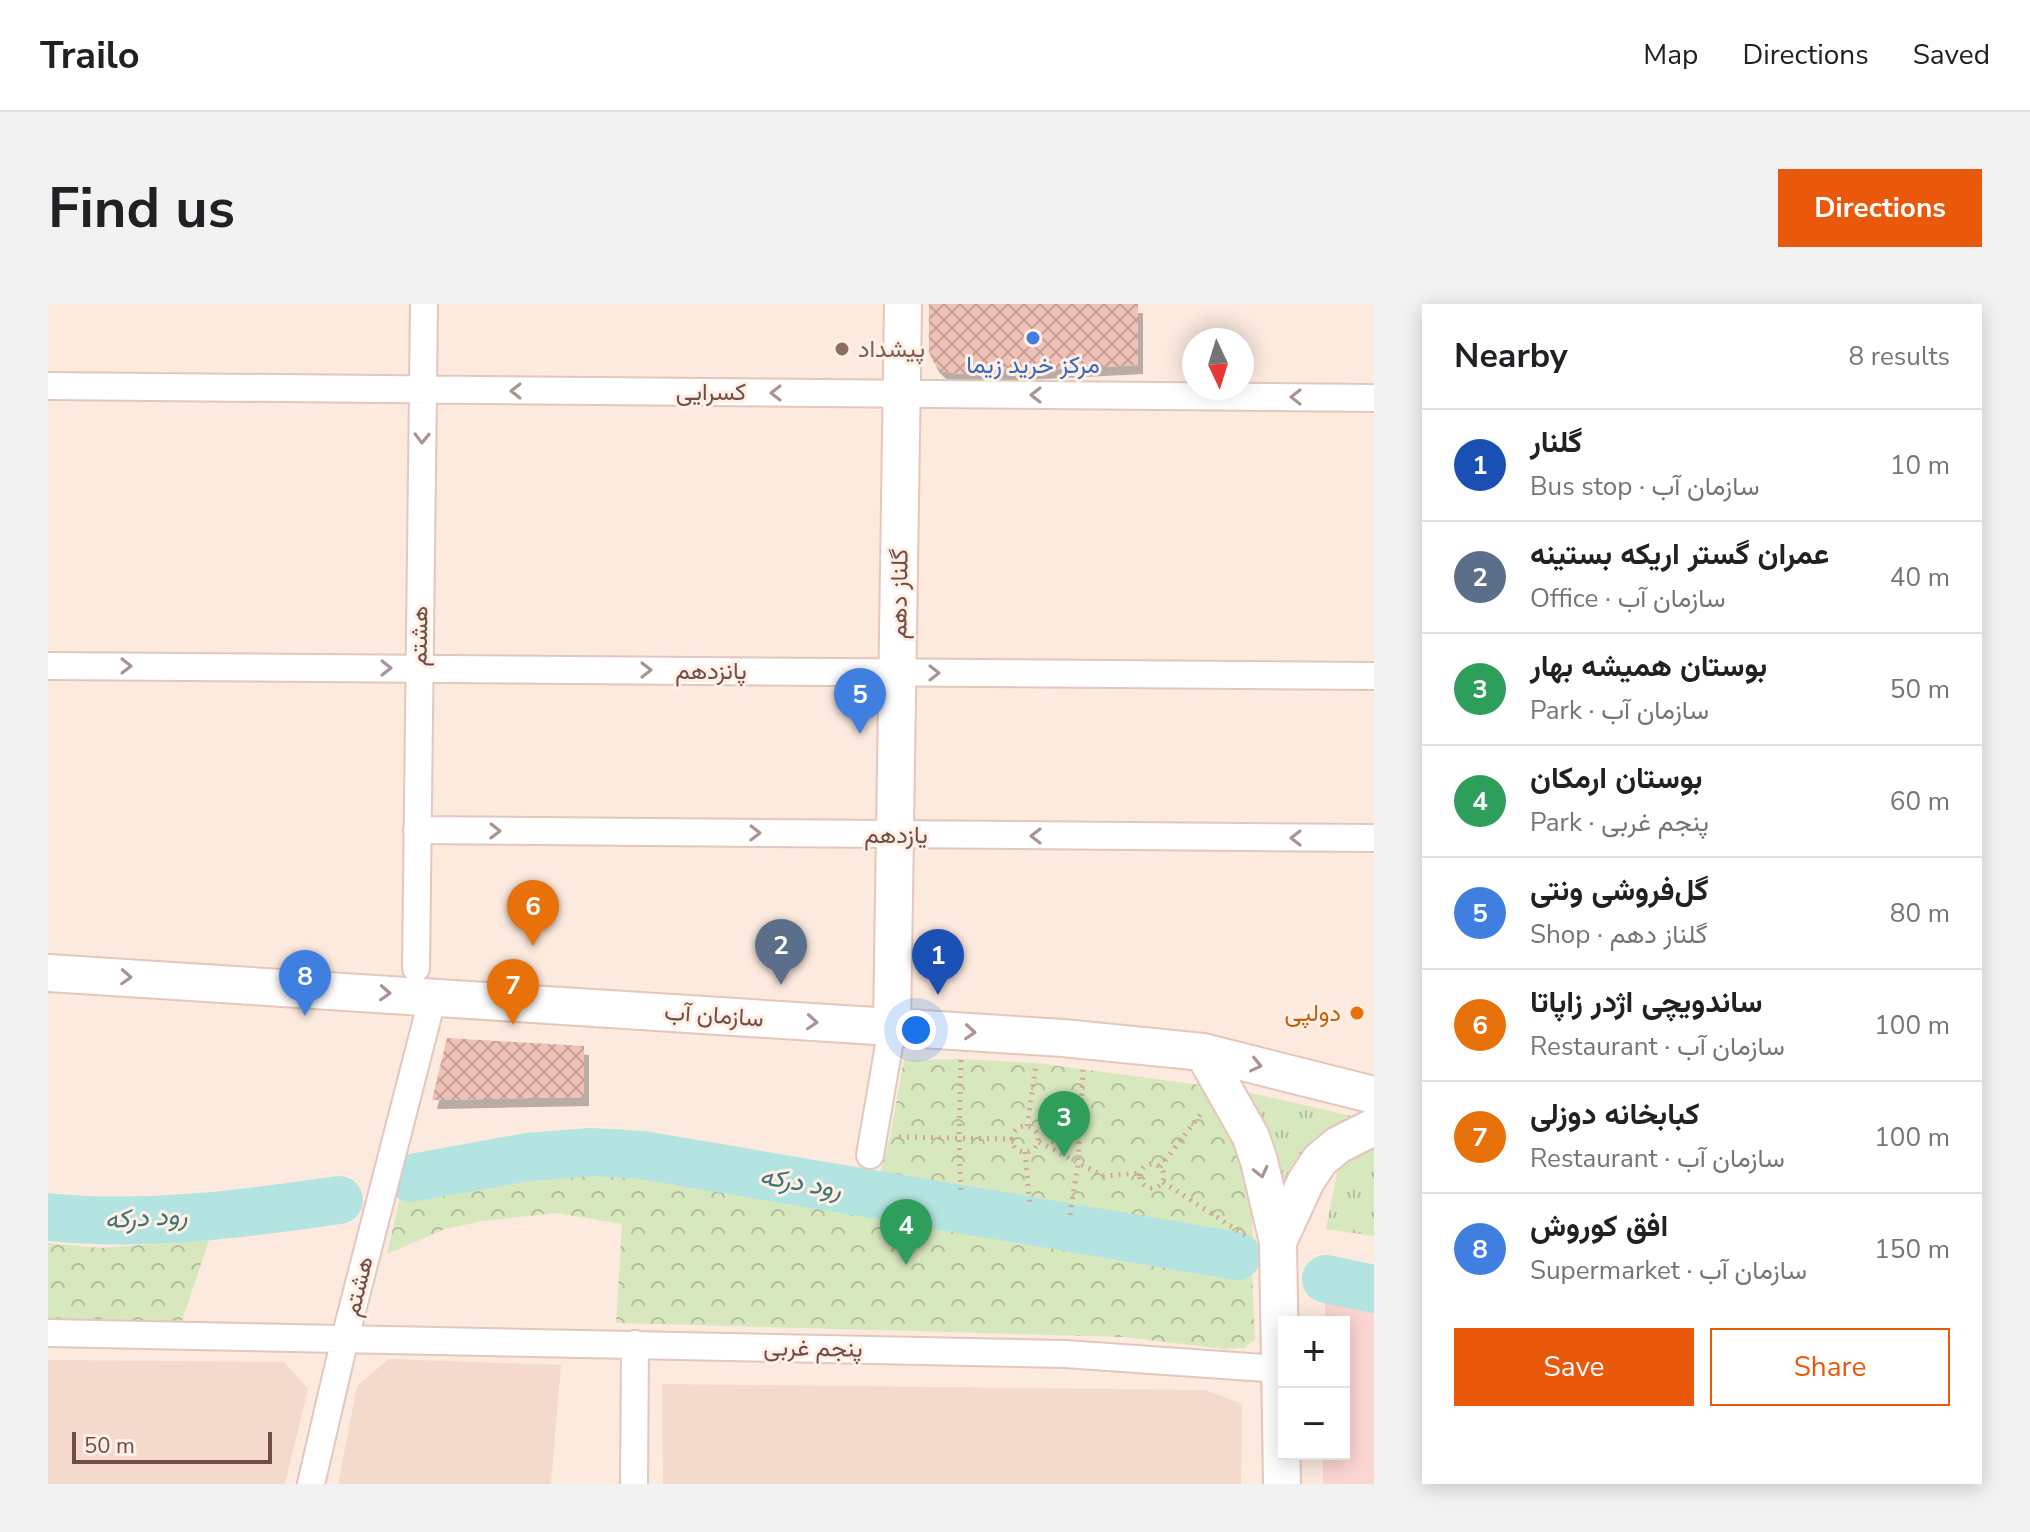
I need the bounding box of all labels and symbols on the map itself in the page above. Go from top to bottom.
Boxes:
north arrow [1182,328,1254,400]
marker: مرکز خرید زیما [1024,329,1042,347]
place label: پیشداد [858,333,925,365]
marker: پیشداد [833,340,851,358]
place label: مرکز خرید زیما [966,349,1100,381]
street label: کسرایی [676,376,746,408]
one-way arrow [509,382,522,399]
one-way arrow [769,384,782,402]
one-way arrow [1029,386,1042,404]
one-way arrow [1289,388,1302,406]
one-way arrow [413,432,431,445]
street label: گلناز دهم [882,549,916,639]
street label: هشتم [402,605,436,667]
street label: پانزدهم [675,655,747,687]
one-way arrow [120,657,133,675]
one-way arrow [380,659,393,677]
one-way arrow [640,661,653,679]
one-way arrow [928,664,941,682]
pin: 5 [834,668,886,734]
street label: یازدهم [864,819,928,851]
one-way arrow [489,822,502,840]
one-way arrow [749,824,762,842]
one-way arrow [1029,827,1042,844]
one-way arrow [1289,829,1302,846]
pin: 6 [507,880,559,946]
pin: 2 [755,919,807,985]
pin: 1 [912,929,964,995]
pin: 8 [279,950,331,1016]
pin: 7 [487,959,539,1025]
one-way arrow [120,969,133,986]
one-way arrow [379,984,392,1001]
street label: سازمان آب [663,996,765,1034]
place label: دولپی [1284,997,1341,1029]
marker: دولپی [1348,1004,1366,1022]
your location [896,1010,936,1050]
one-way arrow [806,1013,819,1030]
one-way arrow [964,1024,977,1041]
one-way arrow [1248,1055,1262,1072]
pin: 3 [1038,1091,1090,1157]
water label: رود درکه [757,1158,845,1207]
one-way arrow [1252,1165,1269,1178]
water label: رود درکه [104,1198,189,1237]
pin: 4 [880,1199,932,1265]
street label: هشتم [335,1253,381,1319]
street label: پنجم غربی [763,1331,863,1365]
scale bar [72,1428,272,1464]

